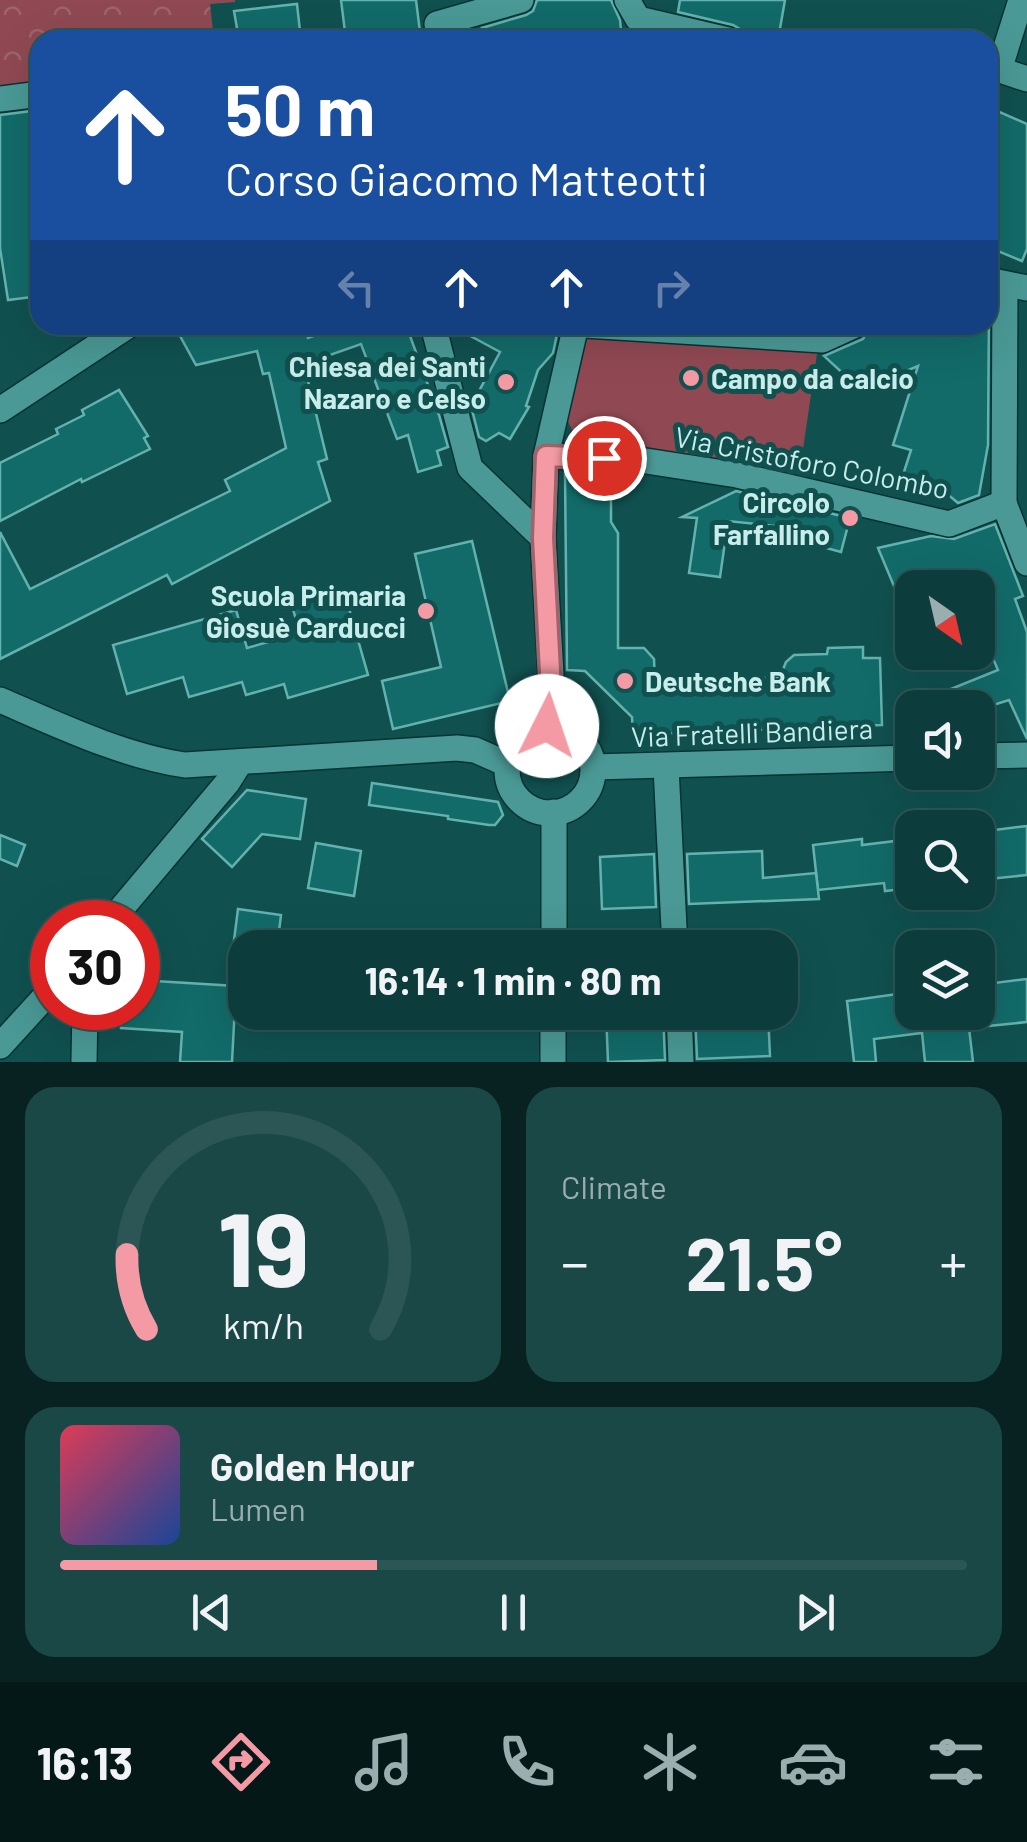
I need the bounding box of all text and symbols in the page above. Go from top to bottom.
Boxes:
text: 50 m [225,66,375,150]
icon: ahead [60,70,190,200]
text: Corso Giacomo Matteotti [225,151,708,205]
icon: left [329,260,384,315]
icon: ahead [434,260,489,315]
icon: ahead [539,260,594,315]
icon: right [644,260,699,315]
place label: Chiesa dei Santi Nazaro e Celso [289,349,486,415]
place label: Campo da calcio [711,361,914,395]
marker: Campo da calcio [680,367,702,389]
marker: Chiesa dei Santi Nazaro e Celso [495,371,517,393]
pin [562,416,647,501]
street label: Via Cristoforo Colombo [672,419,952,505]
icon: arrive [577,431,632,486]
place label: Circolo Farfallino [713,485,830,551]
marker: Circolo Farfallino [839,507,861,529]
north arrow [895,570,995,670]
map controls [895,570,995,1030]
place label: Scuola Primaria Giosuè Carducci [206,578,406,644]
marker: Scuola Primaria Giosuè Carducci [415,600,437,622]
place label: Deutsche Bank [645,664,831,698]
marker: Deutsche Bank [614,670,636,692]
position arrow [495,674,599,778]
button: sound [895,690,995,790]
street label: Via Fratelli Bandiera [630,711,874,753]
button: search [895,810,995,910]
speed limit sign: 30 [30,900,160,1030]
button: layers [895,930,995,1030]
text: 16:14 · 1 min · 80 m [364,957,662,1003]
text: Climate [561,1167,667,1205]
text: 19 [217,1183,309,1308]
text: 21.5° [686,1216,842,1306]
text: − [561,1228,589,1294]
text: + [939,1228,967,1294]
text: km/h [223,1303,303,1346]
text: Golden Hour [210,1443,415,1489]
text: Lumen [210,1489,306,1527]
icon: previous [184,1585,239,1640]
icon: pause [486,1585,541,1640]
icon: next [788,1585,843,1640]
icon: directions [206,1727,276,1797]
icon: music [349,1727,419,1797]
icon: phone [492,1727,562,1797]
icon: climate [635,1727,705,1797]
icon: car [778,1727,848,1797]
icon: filters [921,1727,991,1797]
text: 16:13 [36,1735,133,1789]

